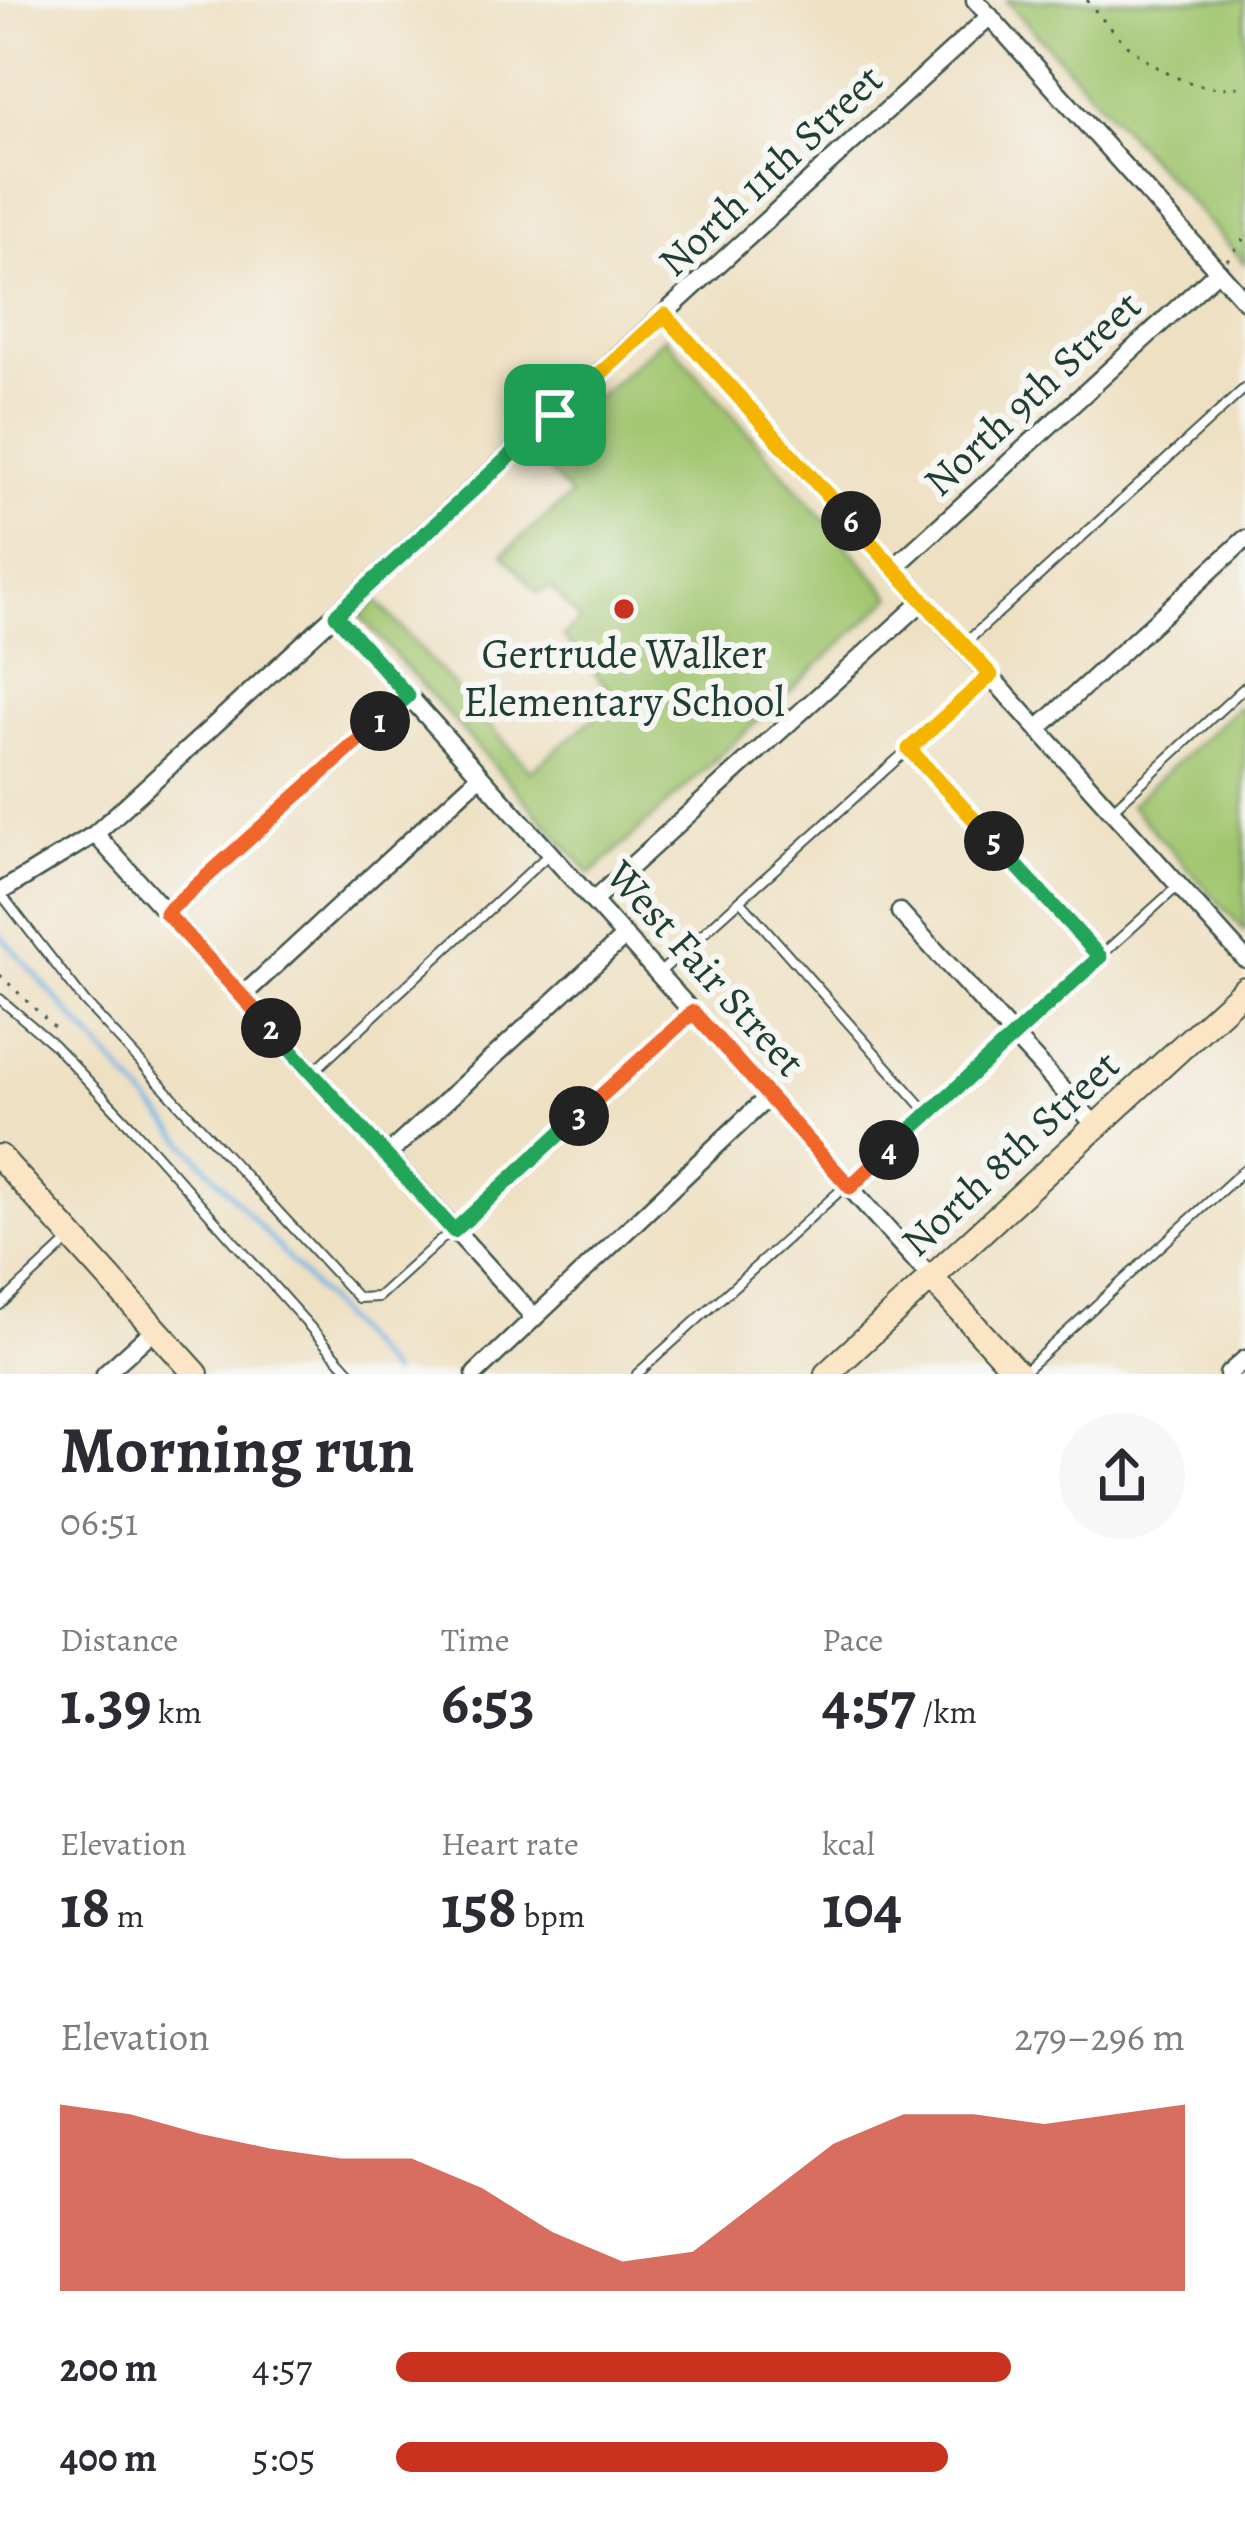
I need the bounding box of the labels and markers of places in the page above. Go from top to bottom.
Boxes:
pin [504,364,606,466]
pin: 6 [821,491,881,551]
marker: Gertrude Walker Elementary School [611,596,637,622]
place label: Gertrude Walker Elementary School [463,625,785,730]
pin: 1 [350,691,410,751]
pin: 5 [964,811,1024,871]
pin: 2 [241,998,301,1058]
pin: 3 [549,1086,609,1146]
pin: 4 [859,1120,919,1180]

